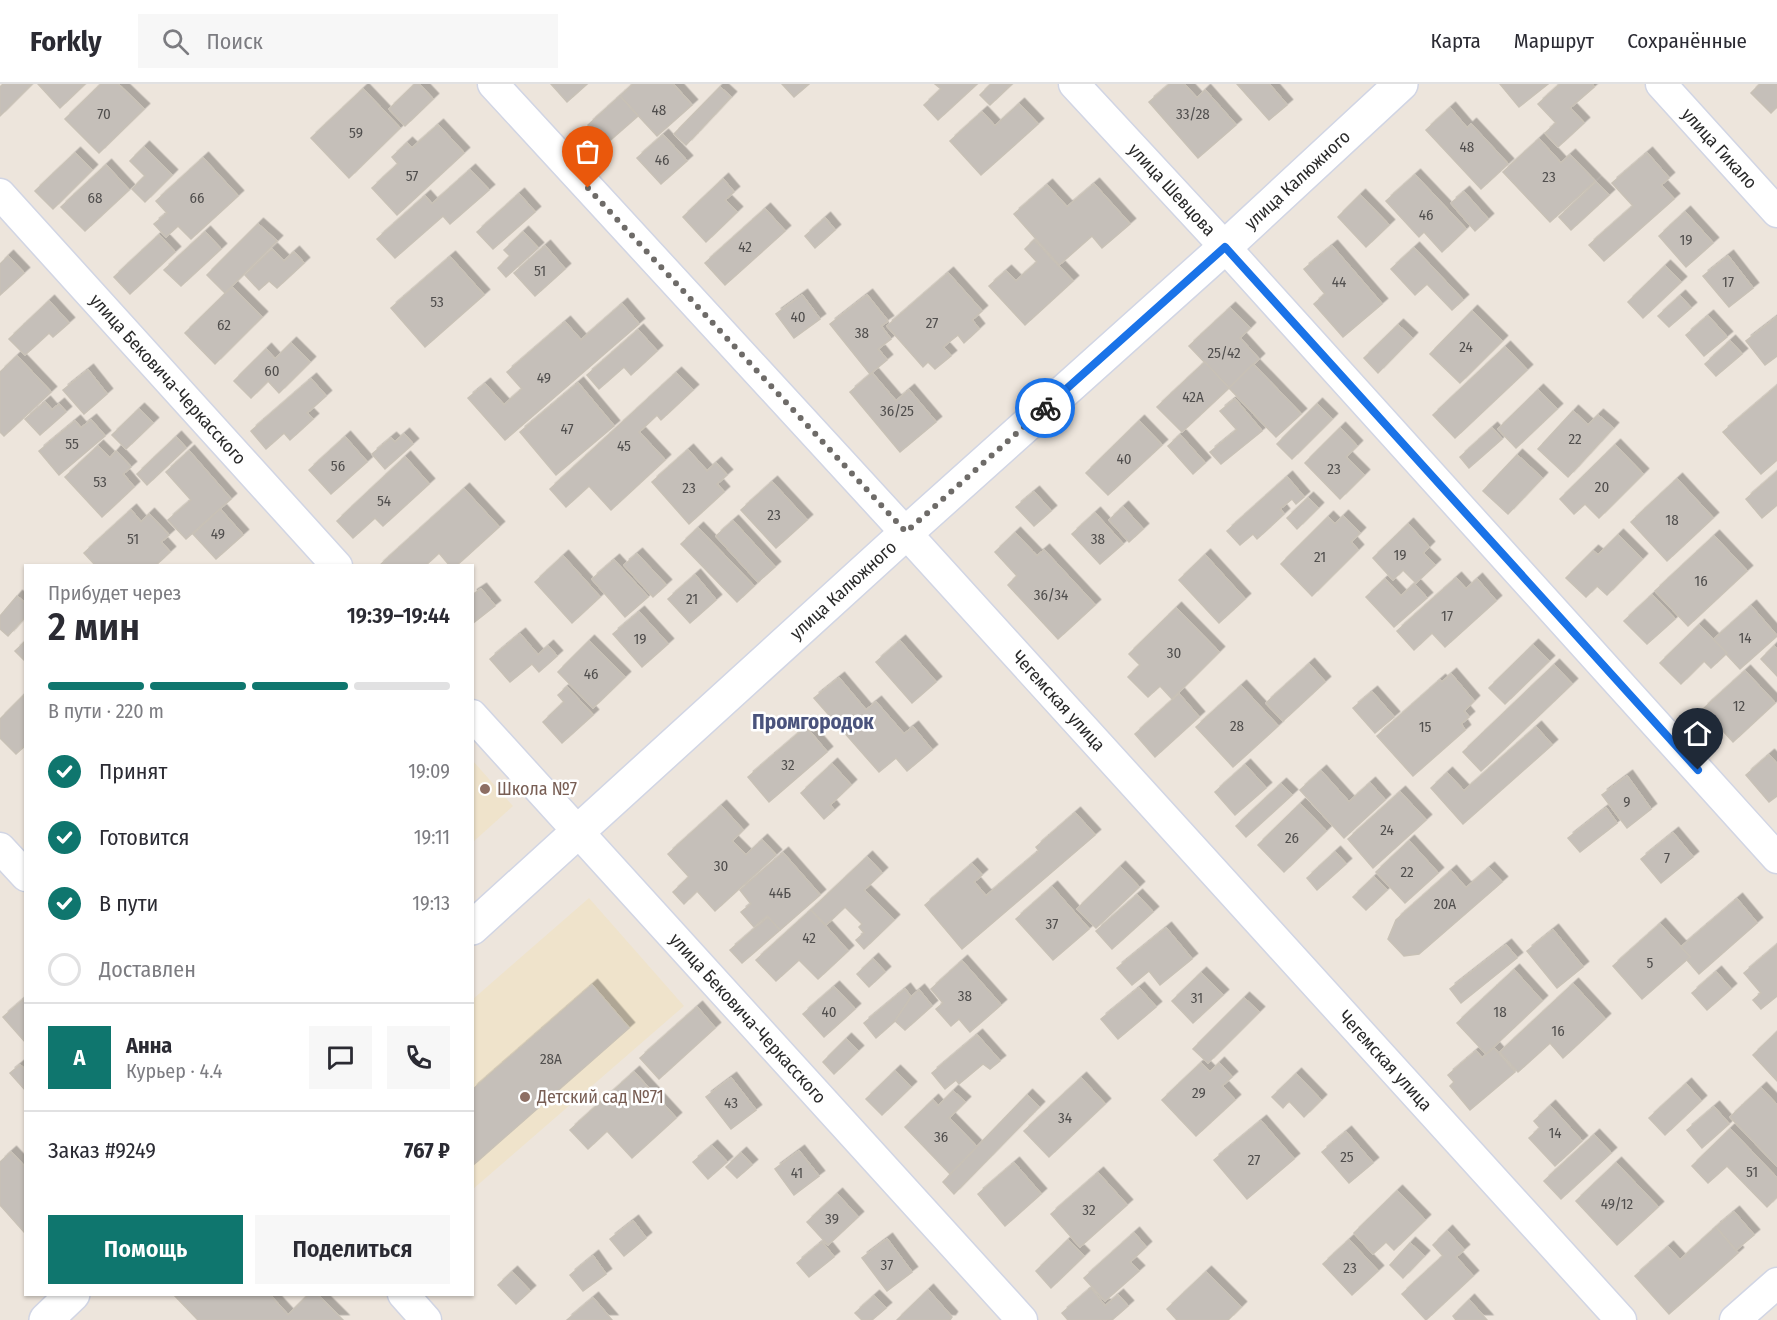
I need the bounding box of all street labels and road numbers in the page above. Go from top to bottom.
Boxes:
street label: улица Гикало [1677,103,1762,194]
street label: улица Калюжного [1240,126,1355,234]
street label: улица Шевцова [1123,139,1220,241]
street label: улица Бековича-Черкасского [85,289,251,469]
street label: улица Калюжного [785,536,901,644]
street label: Чегемская улица [1007,646,1110,756]
street label: улица Бековича-Черкасского [665,929,831,1108]
street label: Чегемская улица [1334,1006,1437,1116]

